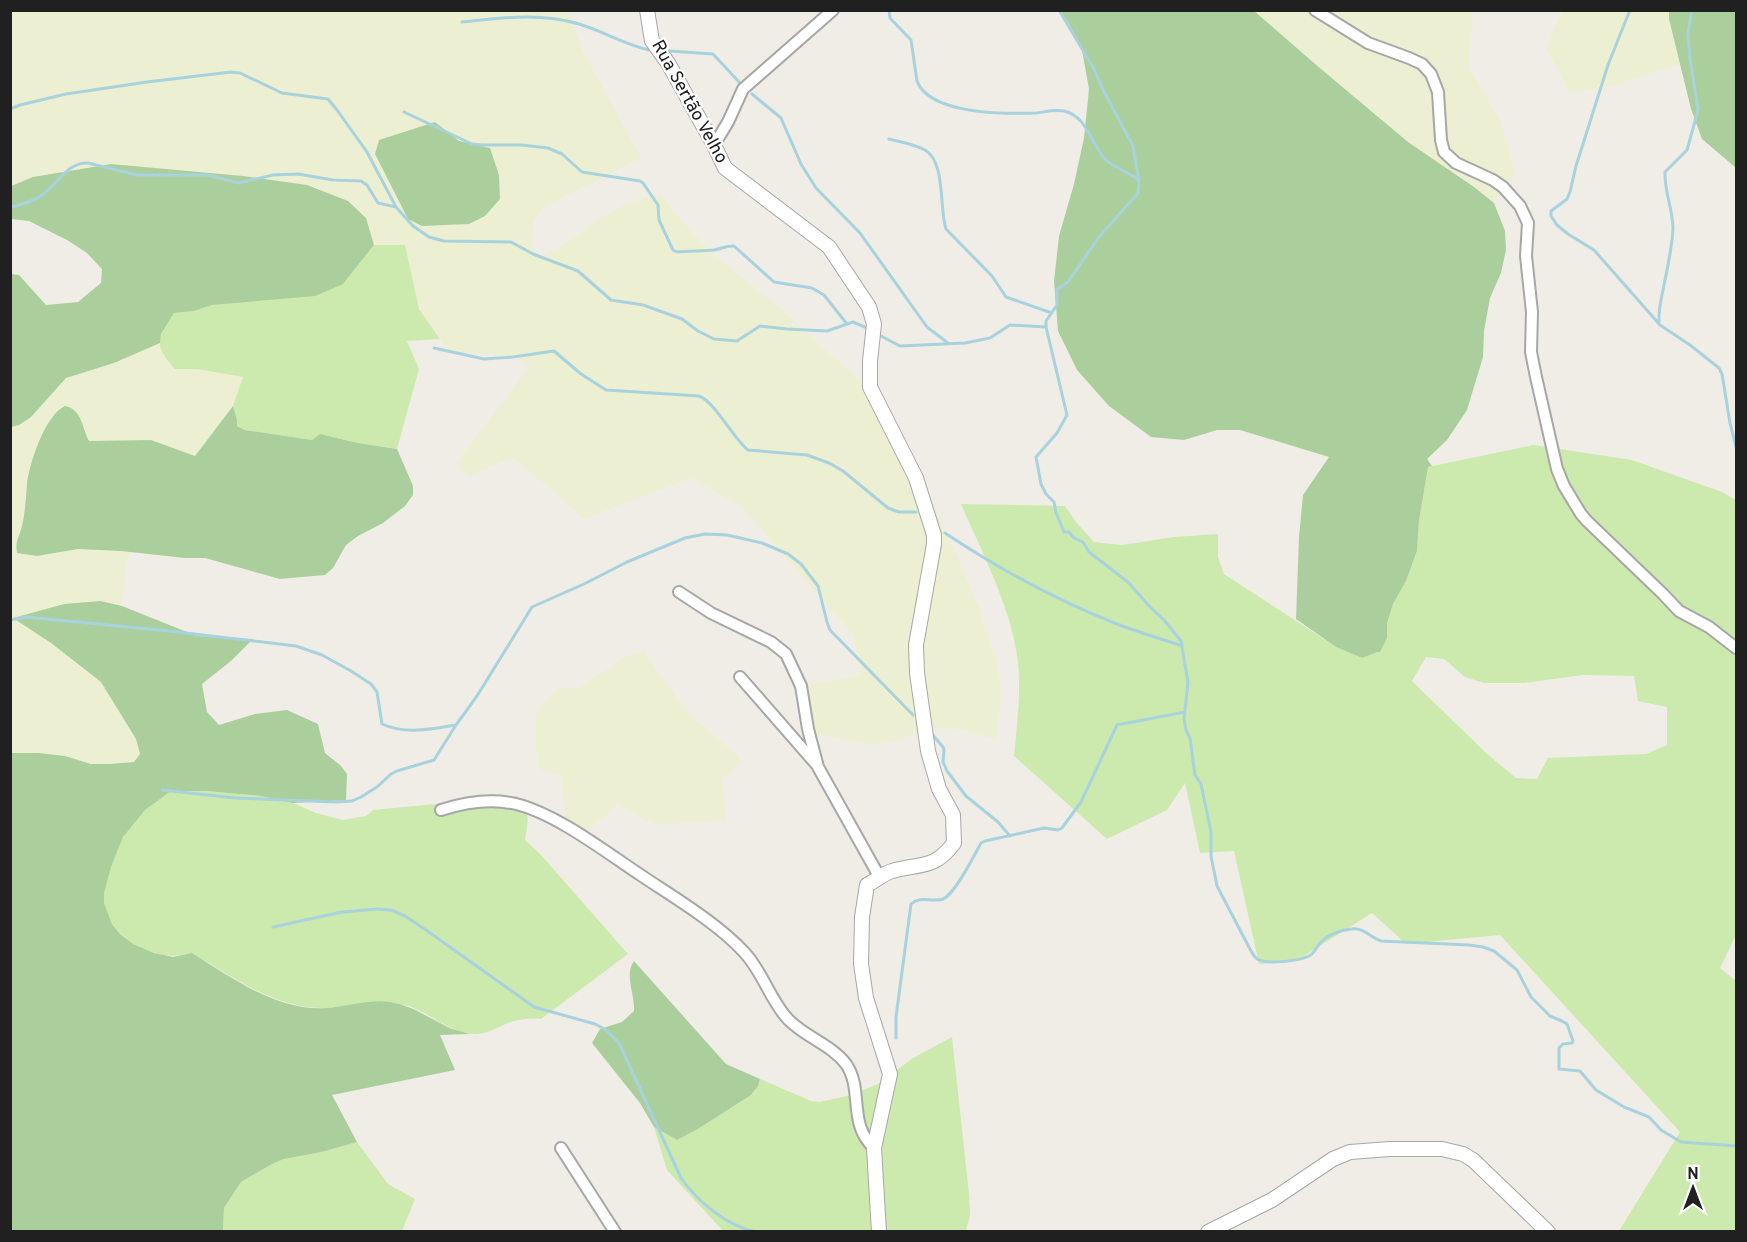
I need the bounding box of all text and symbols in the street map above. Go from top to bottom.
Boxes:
street label: Rua Sertão Velho [646,36,732,168]
north arrow [1663,1158,1723,1218]
text: N [1687,1165,1699,1185]

